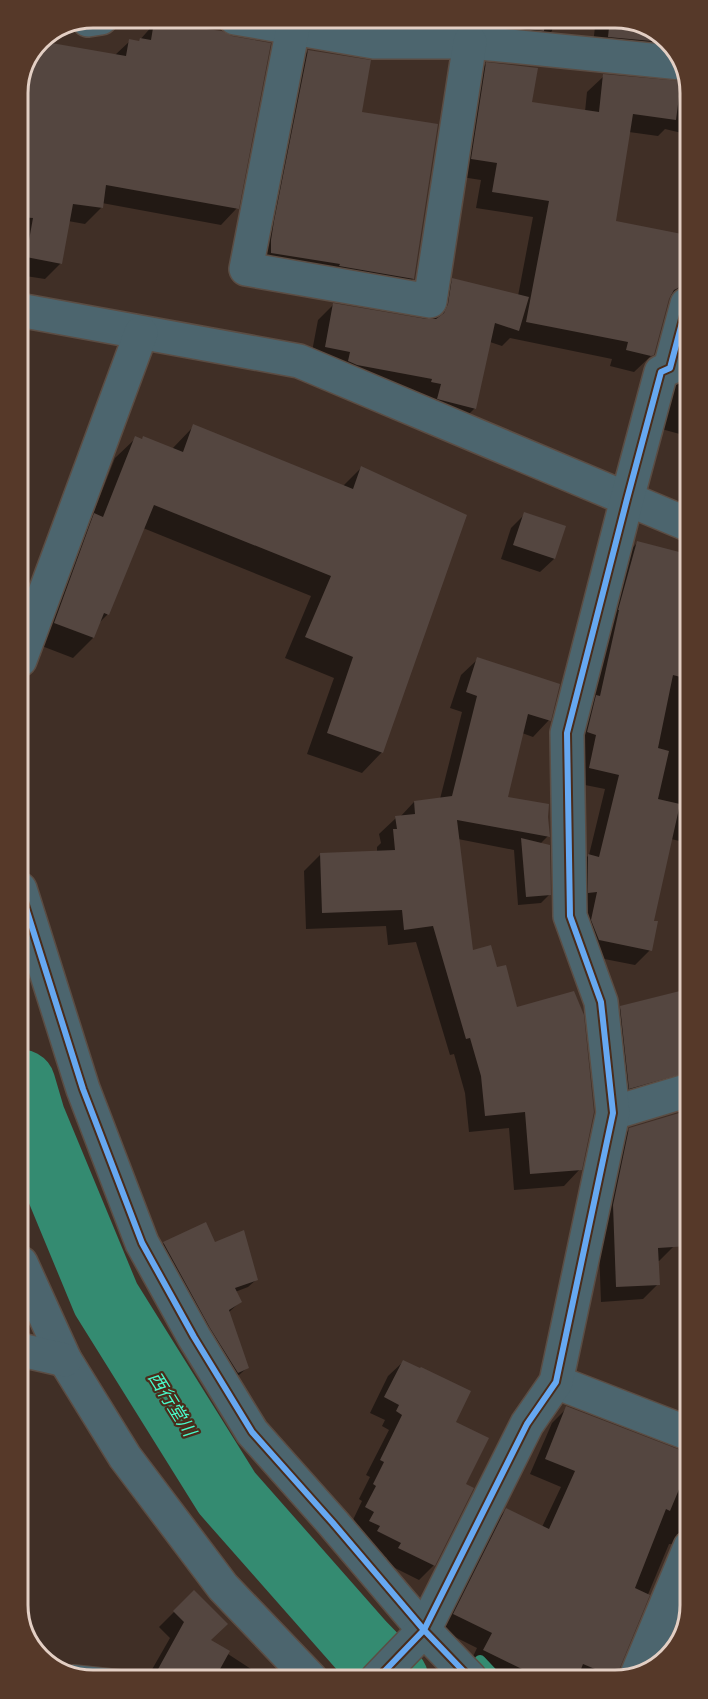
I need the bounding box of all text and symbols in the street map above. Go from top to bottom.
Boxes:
water label: 西行堂川 [142,1368,201,1443]

